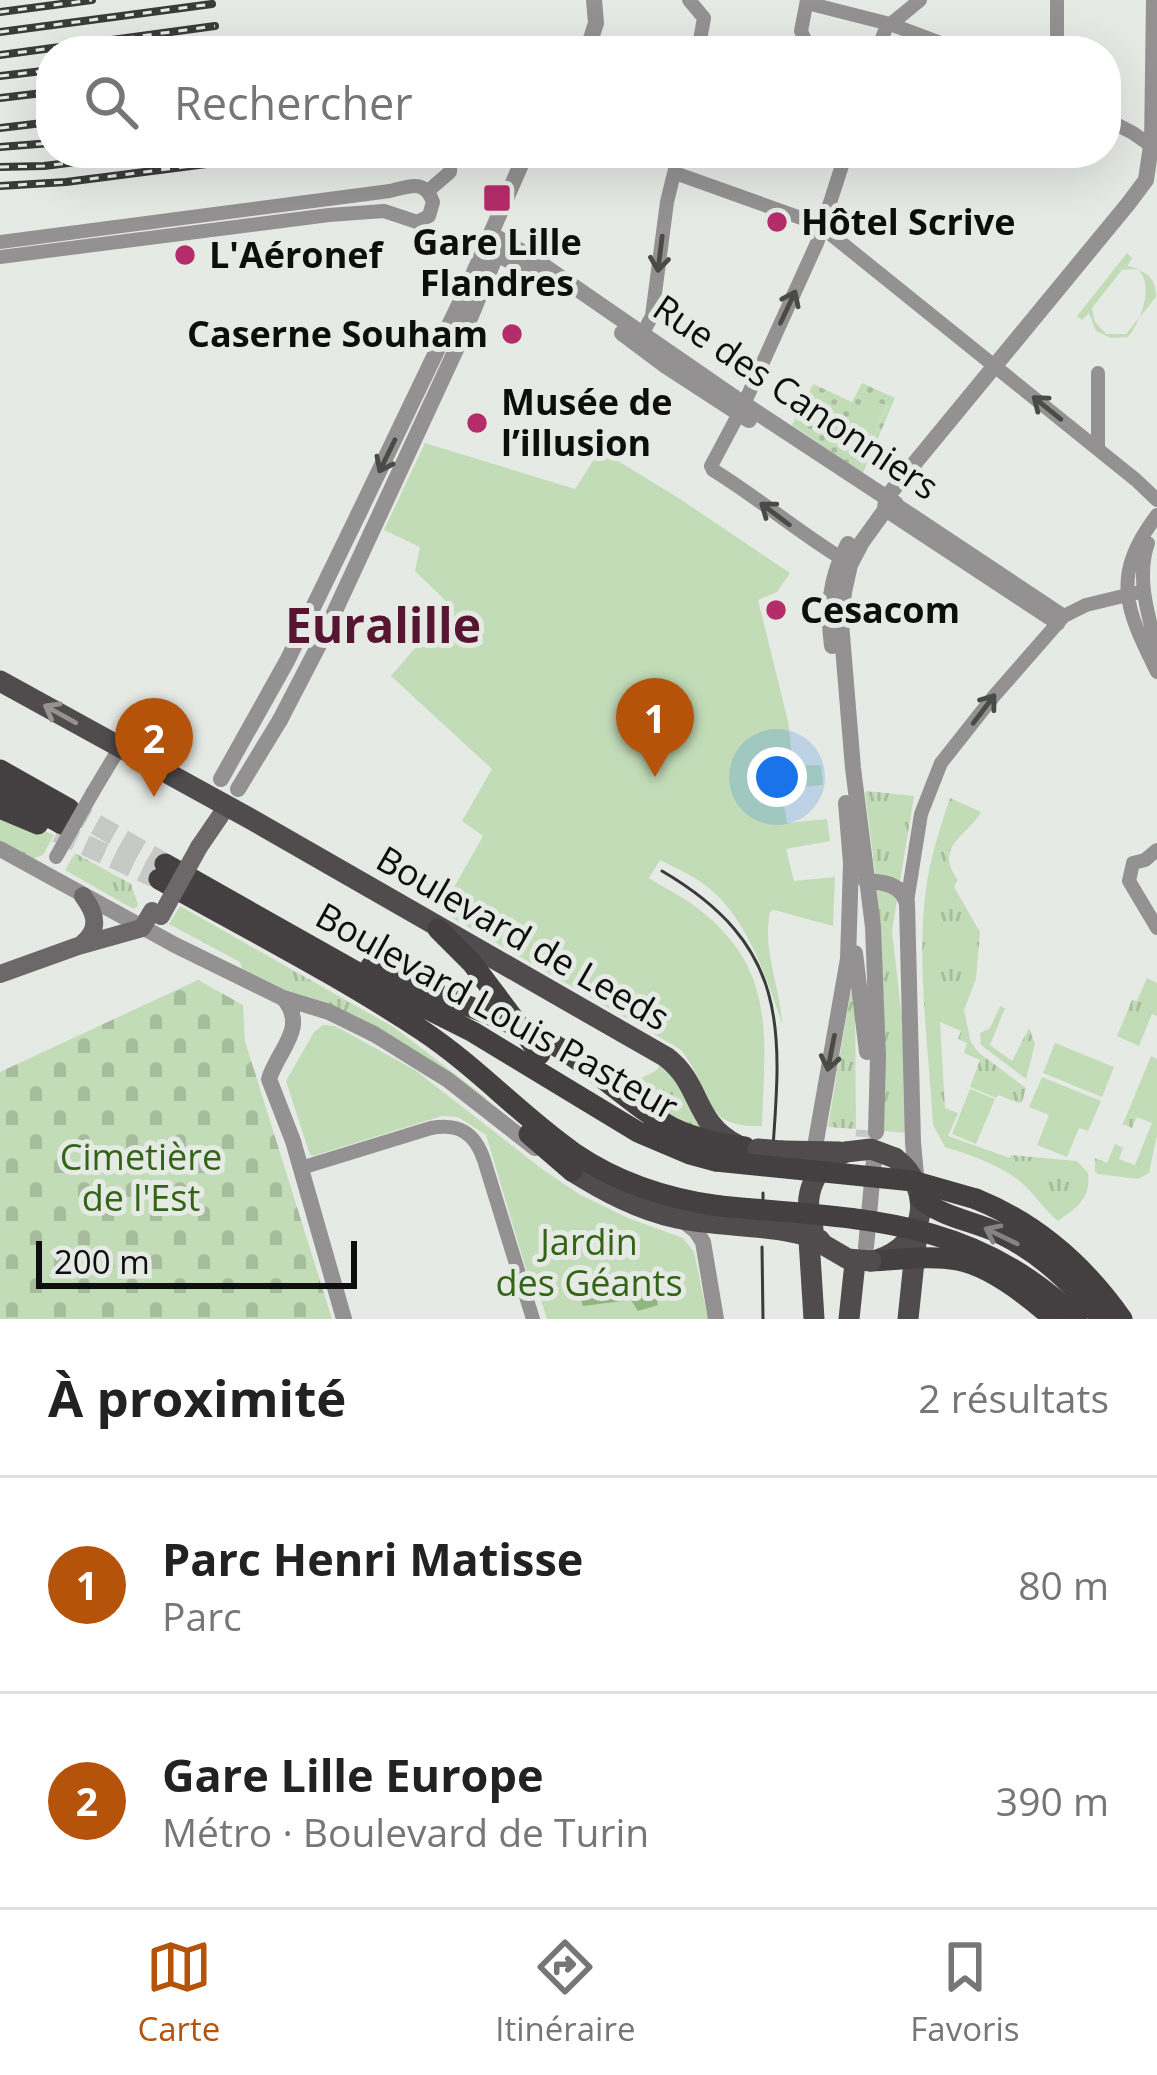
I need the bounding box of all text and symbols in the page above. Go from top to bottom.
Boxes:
search box [36,36,1121,168]
icon: search [78,69,144,135]
text: Rechercher [174,72,413,133]
marker: Gare Lille Flandres [481,182,513,214]
place label: Hôtel Scrive [801,197,1016,246]
marker: Hôtel Scrive [764,209,790,235]
place label: Gare Lille Flandres [412,217,582,307]
place label: L'Aéronef [209,230,385,279]
one-way arrow [649,234,671,273]
marker: L'Aéronef [172,242,198,268]
street label: Rue des Canonniers [644,283,949,510]
one-way arrow [778,290,800,326]
place label: Caserne Souham [187,309,488,358]
marker: Caserne Souham [499,321,525,347]
place label: Musée de l’illusion [501,377,672,467]
one-way arrow [1032,395,1064,421]
marker: Musée de l’illusion [464,410,490,436]
one-way arrow [374,438,397,473]
one-way arrow [760,501,792,527]
place label: Cesacom [800,585,960,634]
district label: Euralille [285,592,481,657]
marker: Cesacom [763,597,789,623]
pin: 1 [616,678,694,777]
one-way arrow [970,694,997,726]
pin: 2 [115,698,193,797]
one-way arrow [43,702,78,725]
your location [747,747,807,807]
street label: Boulevard de Leeds [368,834,679,1041]
street label: Boulevard Louis Pasteur [307,890,687,1131]
one-way arrow [819,1033,842,1072]
park label: Cimetière de l'Est [60,1132,222,1222]
park label: Jardin des Géants [495,1217,683,1307]
one-way arrow [984,1224,1020,1246]
scale bar [36,1235,357,1288]
text: 200 m [54,1239,150,1284]
text: À proximité [48,1362,346,1432]
text: 2 résultats [918,1371,1109,1424]
text: Parc Henri Matisse [162,1528,583,1589]
text: 1 [76,1558,98,1611]
text: 80 m [1018,1558,1109,1611]
text: Parc [162,1589,242,1642]
text: Gare Lille Europe [162,1744,544,1805]
text: 2 [76,1774,98,1827]
text: 390 m [996,1774,1109,1827]
text: Métro · Boulevard de Turin [162,1805,649,1858]
tab: Carte [137,1934,220,2051]
tab: Itinéraire [495,1934,635,2051]
tab: Favoris [910,1934,1020,2051]

